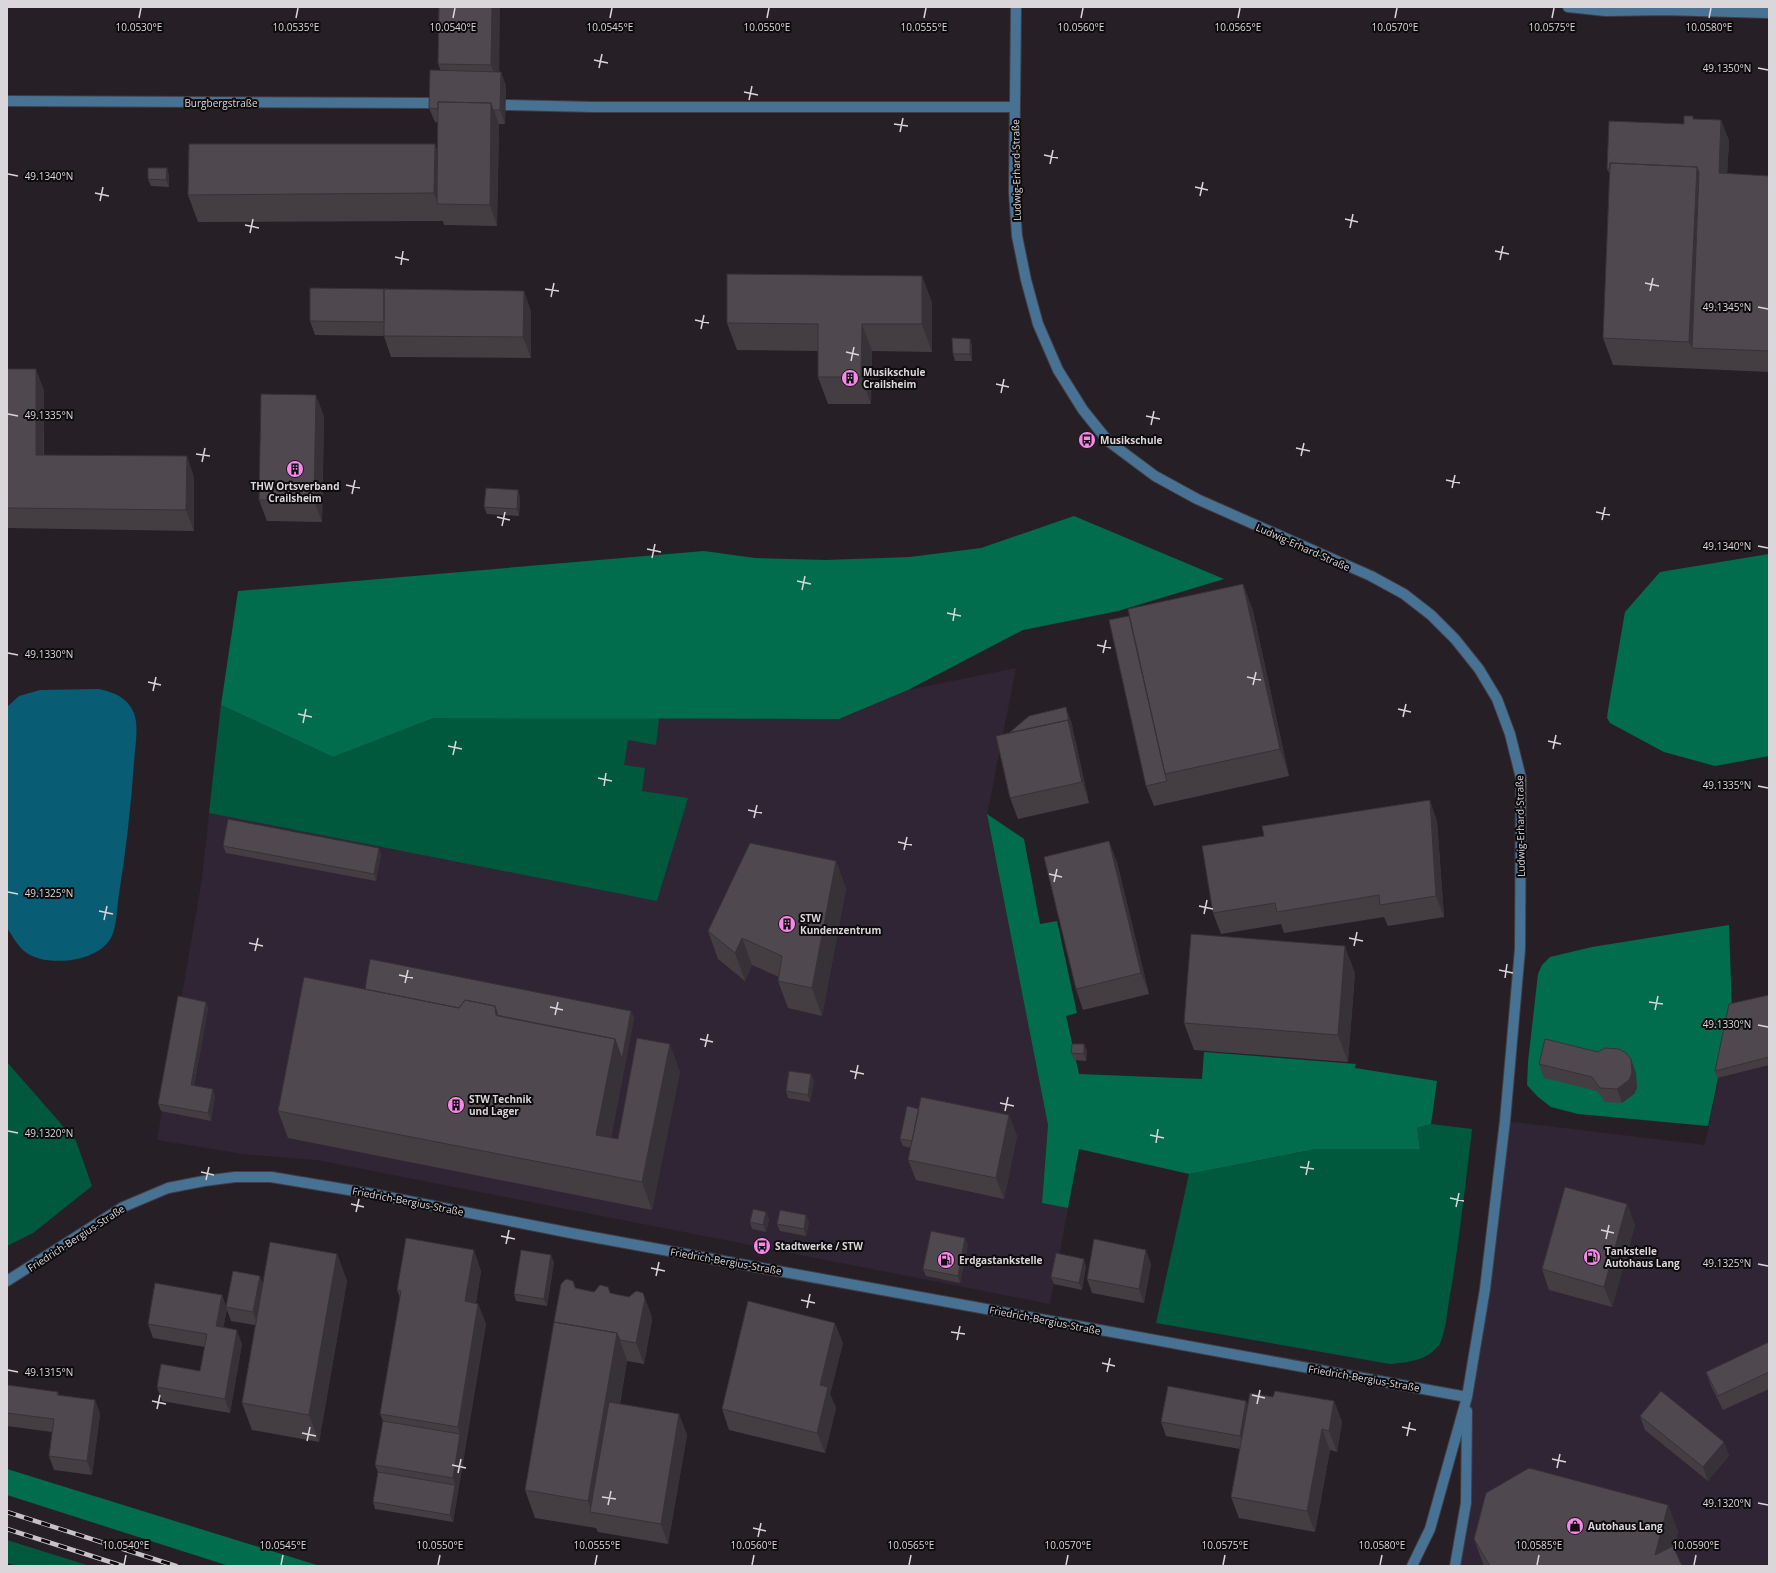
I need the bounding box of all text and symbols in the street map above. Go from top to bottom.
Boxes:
text: 10.0530°E [116,20,162,34]
text: 10.0535°E [273,20,319,34]
text: 10.0540°E [430,20,476,34]
text: 10.0545°E [587,20,633,34]
text: 10.0550°E [744,20,790,34]
text: 10.0555°E [901,20,947,34]
text: 10.0560°E [1058,20,1104,34]
text: 10.0565°E [1215,20,1261,34]
text: 10.0570°E [1372,20,1418,34]
text: 10.0575°E [1529,20,1575,34]
text: 10.0580°E [1686,20,1732,34]
text: 49.1350°N [1703,61,1751,75]
street label: Burgbergstraße [184,96,258,110]
street label: Ludwig-Erhard-Straße [1008,119,1024,221]
text: 49.1340°N [25,169,73,183]
text: 49.1345°N [1703,300,1751,314]
place label: Musikschule Crailsheim [863,365,926,391]
building icon: Musikschule Crailsheim [840,368,860,388]
text: 49.1335°N [25,408,73,422]
bus stop icon: Musikschule [1077,430,1097,450]
place label: Musikschule [1100,433,1163,447]
building icon: THW Ortsverband Crailsheim [285,459,305,479]
place label: THW Ortsverband Crailsheim [251,479,339,505]
street label: Ludwig-Erhard-Straße [1254,520,1353,574]
text: 49.1340°N [1703,539,1751,553]
text: 49.1330°N [25,647,73,661]
street label: Ludwig-Erhard-Straße [1512,775,1528,877]
text: 49.1335°N [1703,778,1751,792]
text: 49.1325°N [25,886,73,900]
place label: STW Kundenzentrum [800,911,881,937]
building icon: STW Kundenzentrum [777,914,797,934]
text: 49.1330°N [1703,1017,1751,1031]
place label: STW Technik und Lager [469,1092,533,1118]
building icon: STW Technik und Lager [446,1095,466,1115]
text: 49.1320°N [25,1126,73,1140]
street label: Friedrich-Bergius-Straße [351,1183,465,1219]
street label: Friedrich-Bergius-Straße [25,1201,128,1275]
bus stop icon: Stadtwerke / STW [752,1236,772,1256]
place label: Stadtwerke / STW [775,1239,863,1253]
street label: Friedrich-Bergius-Straße [669,1244,783,1278]
place label: Tankstelle Autohaus Lang [1605,1244,1680,1270]
fuel station icon: Tankstelle Autohaus Lang [1582,1247,1602,1267]
fuel station icon: Erdgastankstelle [936,1250,956,1270]
place label: Erdgastankstelle [959,1253,1043,1267]
text: 49.1325°N [1703,1256,1751,1270]
street label: Friedrich-Bergius-Straße [988,1302,1102,1338]
street label: Friedrich-Bergius-Straße [1307,1361,1421,1395]
text: 49.1315°N [25,1365,73,1379]
text: 49.1320°N [1703,1496,1751,1510]
shop icon: Autohaus Lang [1565,1516,1585,1536]
place label: Autohaus Lang [1588,1519,1663,1533]
text: 10.0540°E [103,1538,149,1552]
text: 10.0545°E [260,1538,306,1552]
text: 10.0550°E [417,1538,463,1552]
text: 10.0555°E [574,1538,620,1552]
text: 10.0560°E [731,1538,777,1552]
text: 10.0565°E [888,1538,934,1552]
text: 10.0570°E [1045,1538,1091,1552]
text: 10.0575°E [1202,1538,1248,1552]
text: 10.0580°E [1359,1538,1405,1552]
text: 10.0585°E [1516,1538,1562,1552]
text: 10.0590°E [1673,1538,1719,1552]

